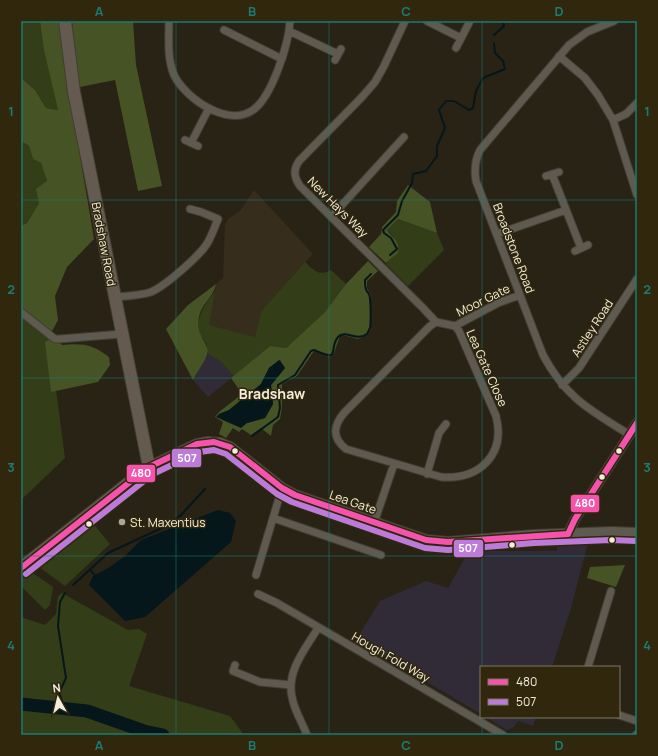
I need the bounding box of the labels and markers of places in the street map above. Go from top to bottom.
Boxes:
unlabelled marker [230,446,240,456]
unlabelled marker [614,446,624,456]
unlabelled marker [597,472,607,482]
place label: St. Maxentius [130,514,205,531]
marker: St. Maxentius [117,517,127,527]
unlabelled marker [84,519,94,529]
unlabelled marker [607,535,617,545]
unlabelled marker [507,540,517,550]

